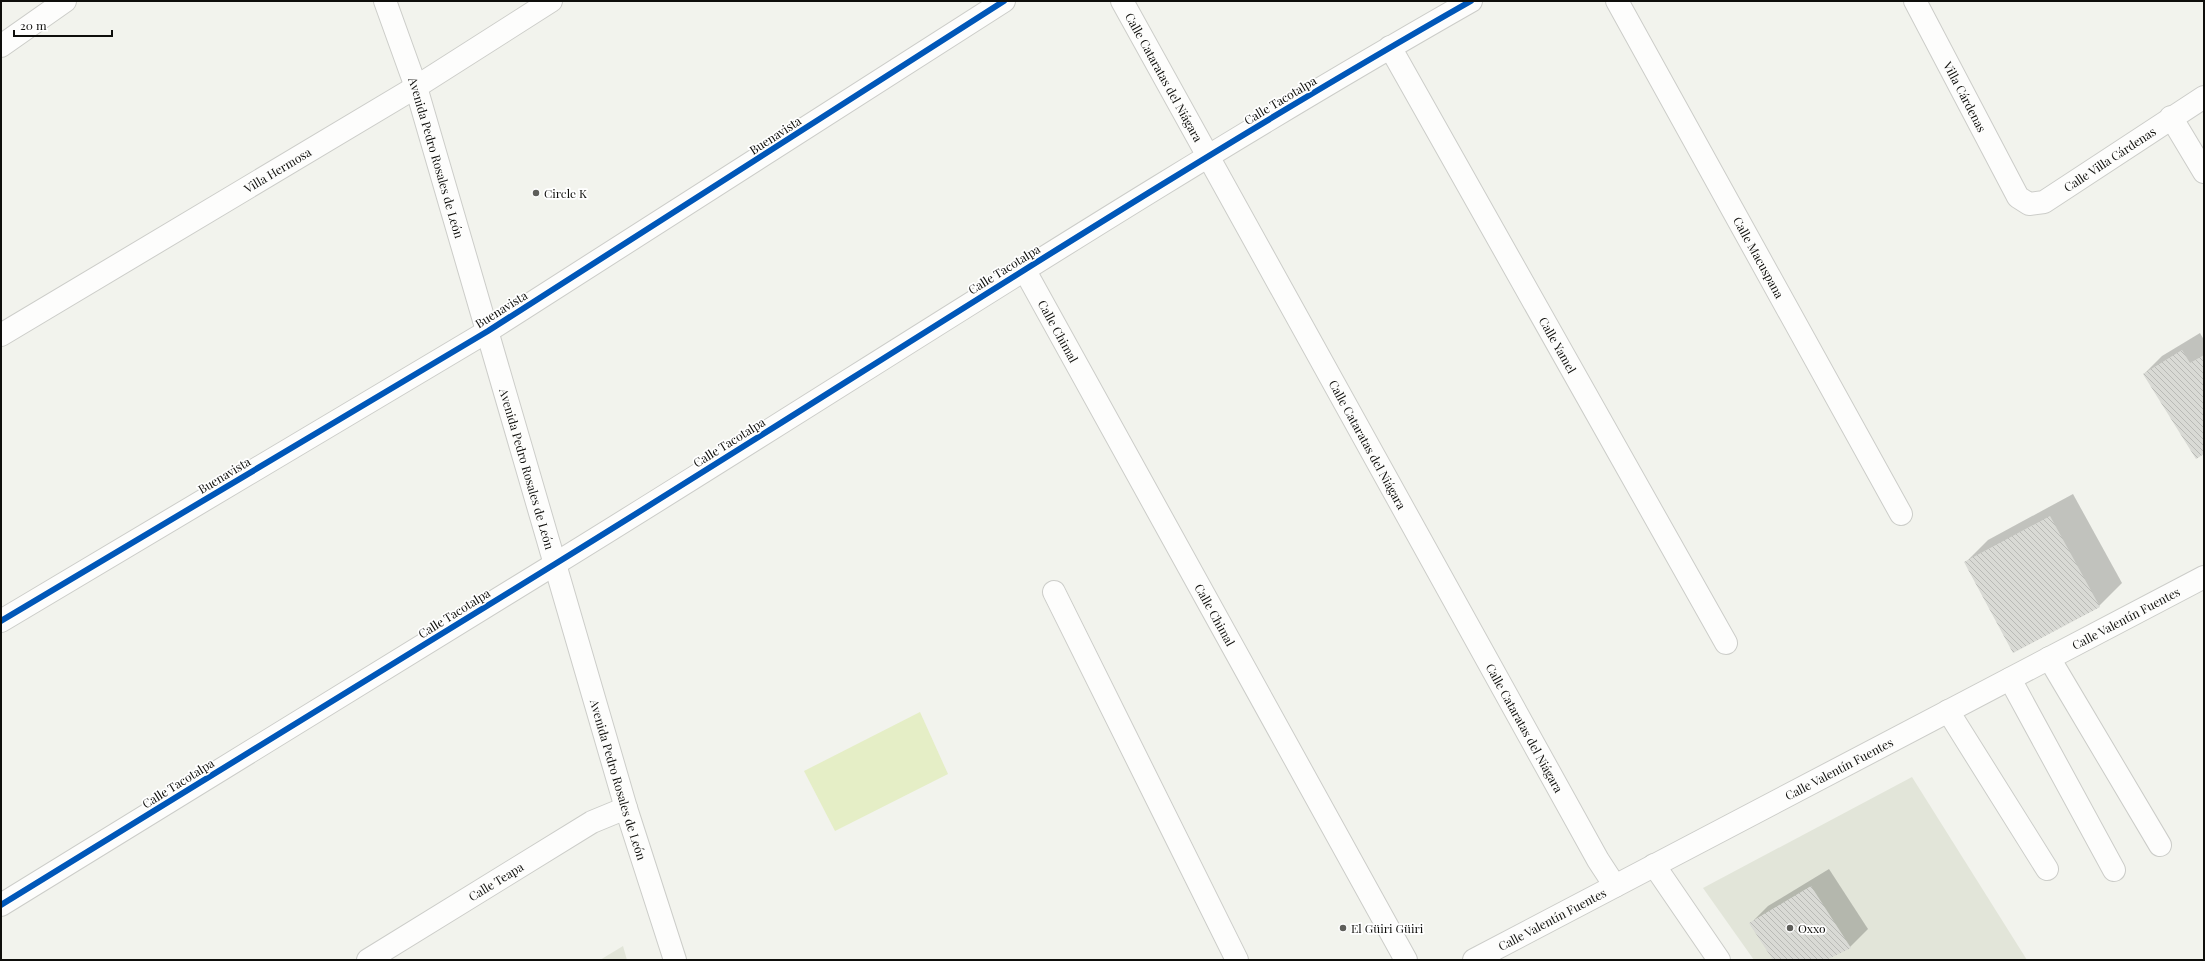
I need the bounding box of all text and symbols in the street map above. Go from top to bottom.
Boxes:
street label: Calle Cataratas del Niágara [1122,10,1206,145]
scale bar [14,12,112,38]
text: 20 m [20,17,47,33]
street label: Villa Cárdenas [1940,58,1990,135]
street label: Calle Tacotalpa [1241,72,1319,128]
street label: Avenida Pedro Rosales de León [405,74,468,240]
street label: Buenavista [746,112,804,158]
street label: Calle Villa Cárdenas [2060,123,2159,195]
street label: Villa Hermosa [240,144,314,197]
place label: Circle K [544,185,587,201]
marker: Circle K [531,188,541,198]
street label: Calle Macuspana [1730,214,1788,301]
street label: Calle Tacotalpa [965,240,1043,298]
street label: Buenavista [472,287,530,331]
street label: Calle Chimal [1035,297,1082,366]
street label: Calle Yamel [1536,314,1580,376]
street label: Calle Cataratas del Niágara [1326,377,1410,512]
street label: Avenida Pedro Rosales de León [496,385,558,551]
street label: Calle Tacotalpa [690,413,768,471]
street label: Buenavista [195,453,253,497]
street label: Calle Chimal [1191,581,1239,649]
street label: Calle Valentín Fuentes [2069,583,2182,653]
street label: Calle Tacotalpa [415,584,493,642]
street label: Calle Cataratas del Niágara [1483,660,1567,795]
street label: Avenida Pedro Rosales de León [586,696,650,862]
street label: Calle Valentín Fuentes [1782,734,1896,803]
street label: Calle Tacotalpa [139,754,217,812]
street label: Calle Teapa [465,858,526,904]
street label: Calle Valentín Fuentes [1495,884,1609,954]
place label: El Güiri Güiri [1351,920,1424,936]
place label: Oxxo [1798,920,1826,936]
marker: El Güiri Güiri [1338,923,1348,933]
marker: Oxxo [1785,923,1795,933]

